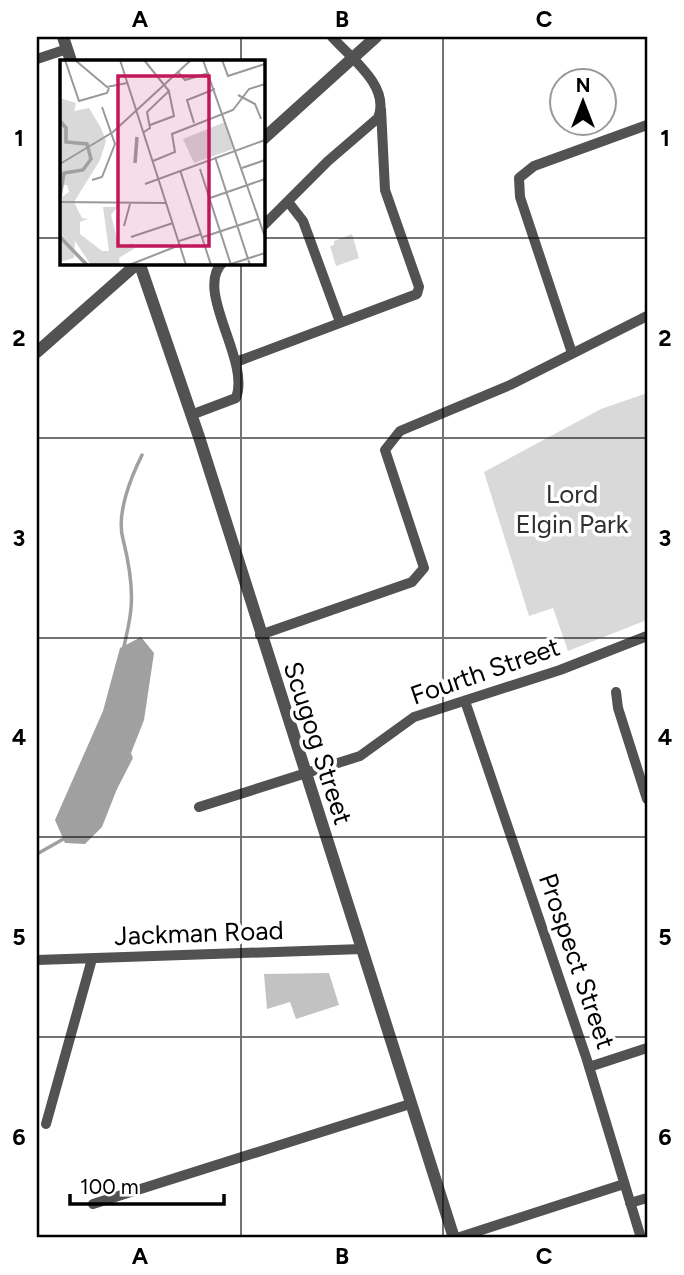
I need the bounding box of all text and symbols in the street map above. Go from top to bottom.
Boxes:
text: A [132,5,149,33]
text: B [335,5,349,33]
text: C [536,5,553,33]
inset map [60,60,264,264]
north arrow [548,66,618,136]
text: N [576,74,590,97]
text: 1 [14,124,24,152]
text: 1 [660,124,670,152]
text: 2 [12,324,26,352]
text: 2 [658,324,672,352]
park label: Lord Elgin Park [516,478,629,540]
text: 3 [13,524,25,552]
text: 3 [659,524,671,552]
street label: Fourth Street [406,630,564,712]
street label: Scugog Street [277,658,359,829]
text: 4 [12,723,26,751]
text: 4 [658,723,672,751]
street label: Prospect Street [532,869,622,1053]
street label: Jackman Road [114,914,284,952]
text: 5 [12,923,26,951]
text: 5 [658,923,672,951]
text: 6 [12,1123,26,1151]
text: 6 [658,1123,672,1151]
scale bar [70,1163,224,1207]
text: 100 m [80,1174,139,1199]
text: A [132,1242,149,1270]
text: B [335,1242,349,1270]
text: C [536,1242,553,1270]

